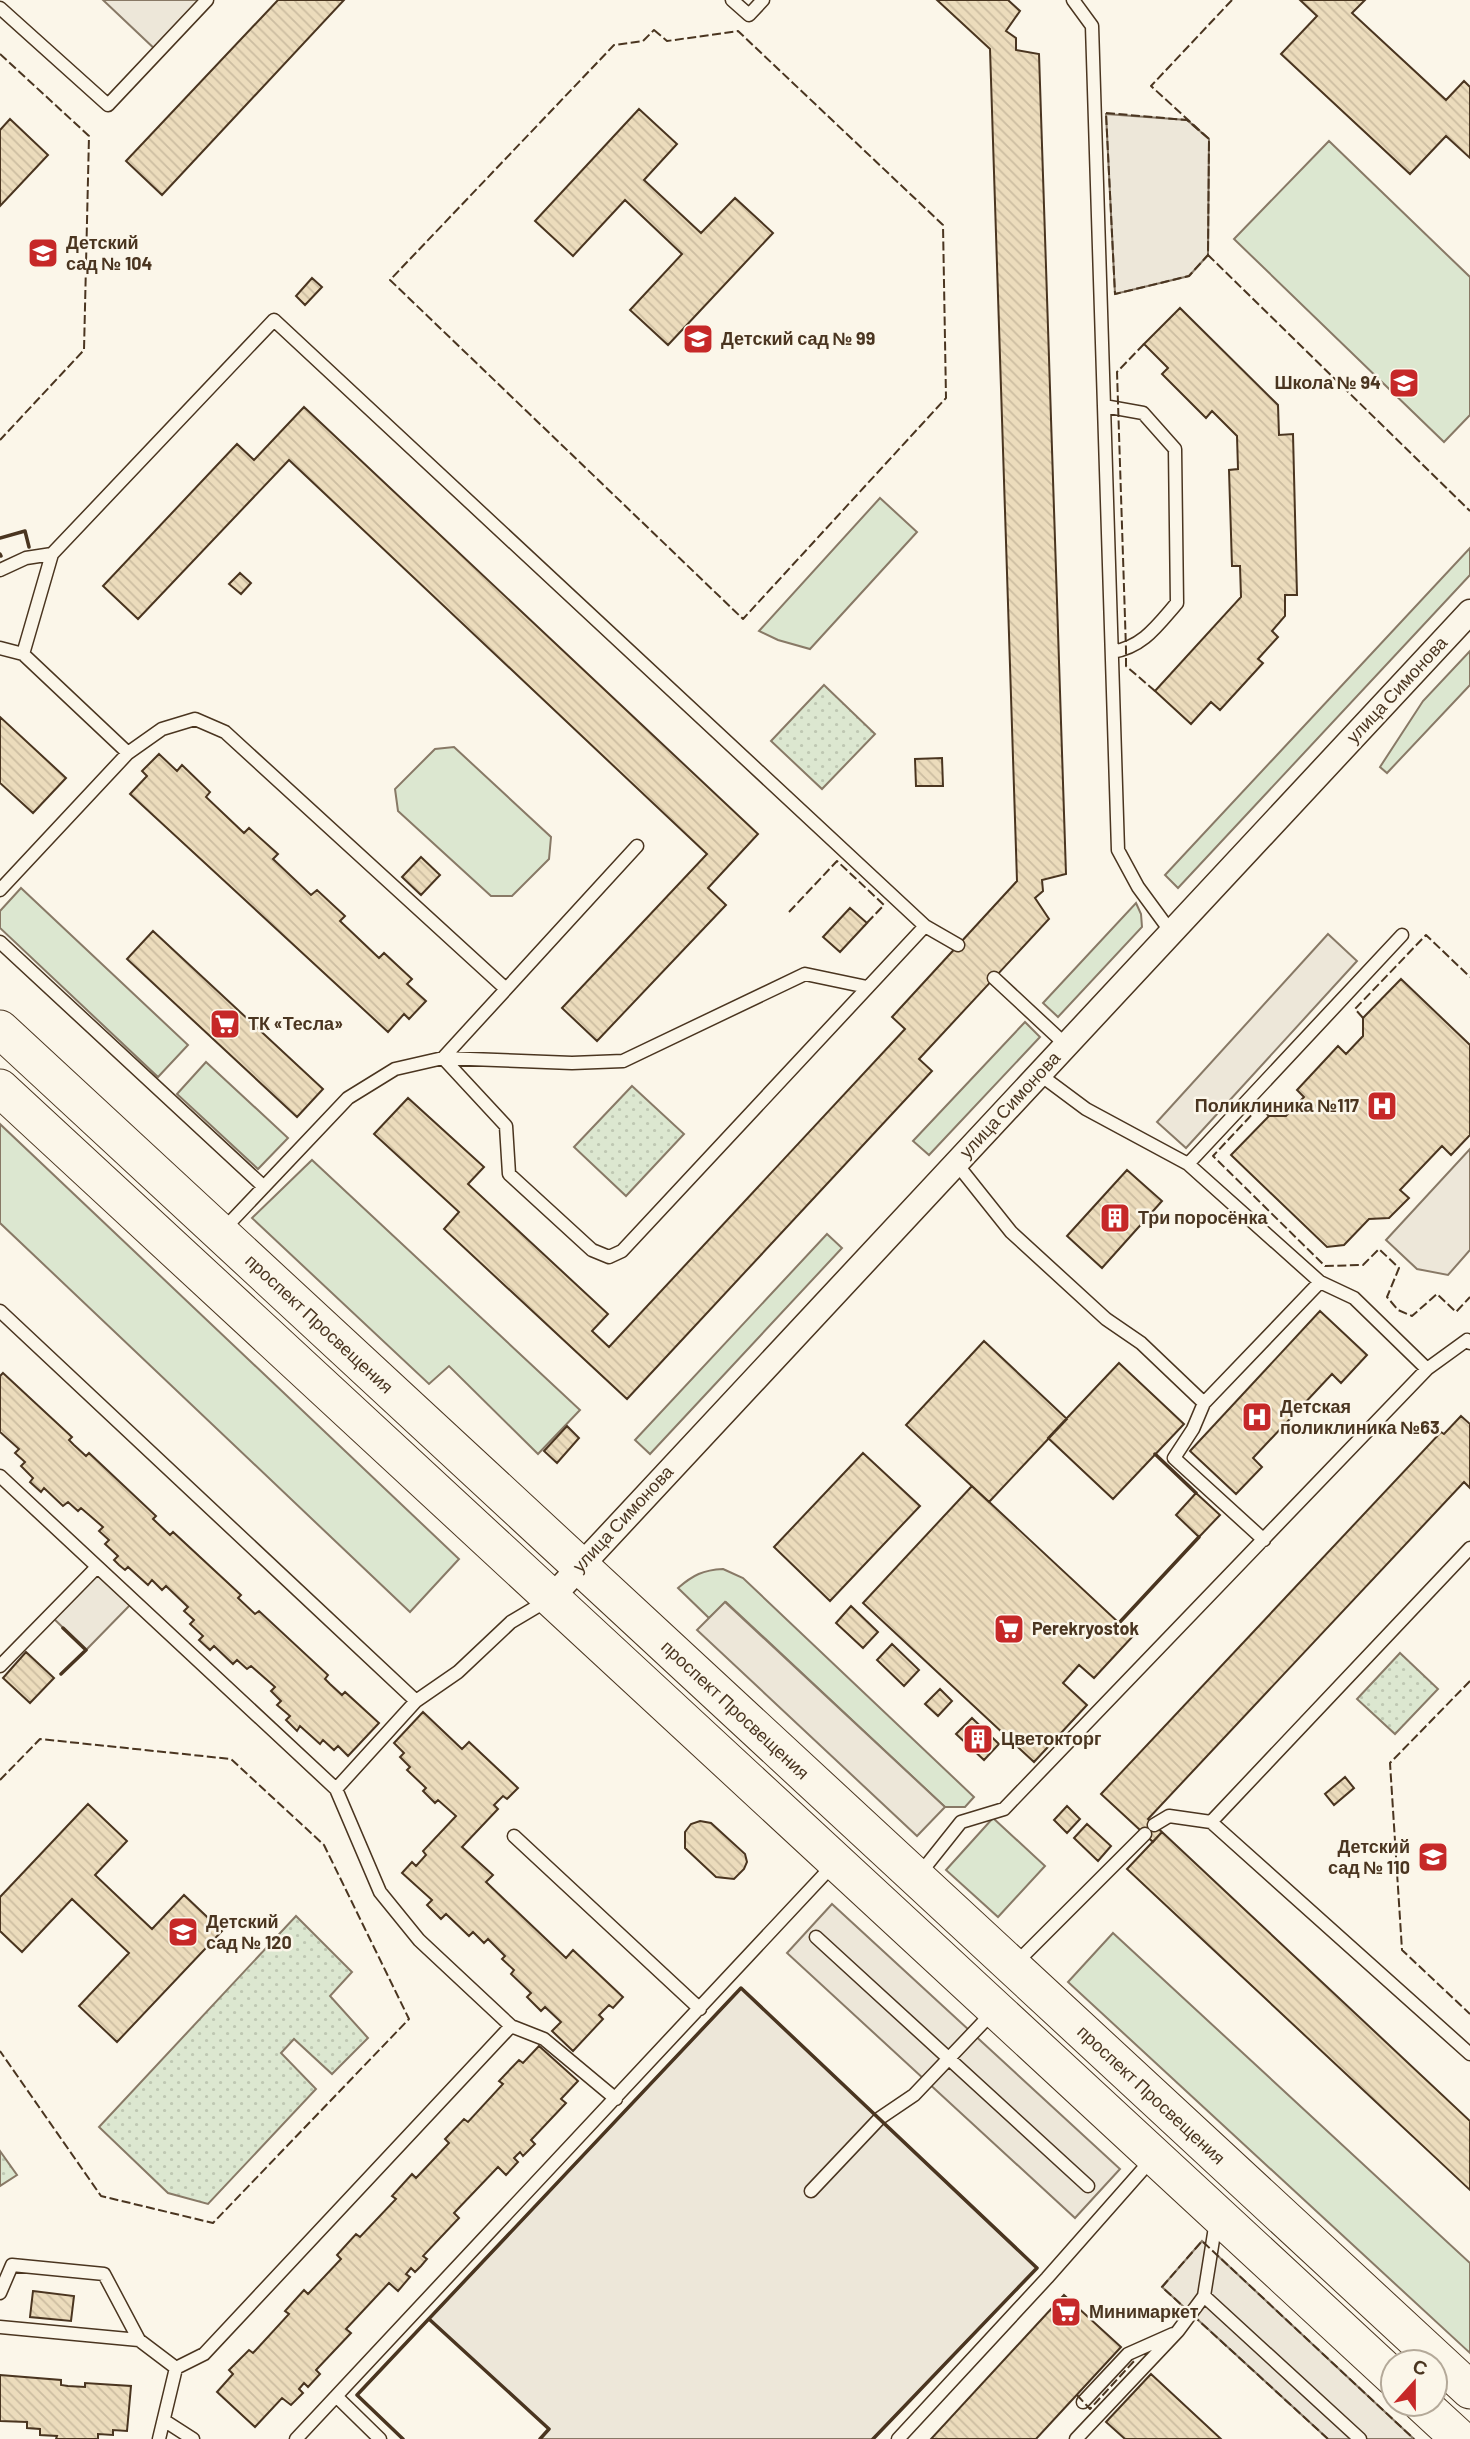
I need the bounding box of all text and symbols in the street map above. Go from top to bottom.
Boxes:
place label: Детский сад № 104 [66,231,153,274]
school or university icon: Детский сад № 104 [26,236,60,270]
school or university icon: Детский сад № 99 [681,322,715,356]
place label: Детский сад № 99 [721,327,875,349]
school or university icon: Школа № 94 [1387,366,1421,400]
place label: Школа № 94 [1274,371,1381,393]
street label: улица Симонова [1341,631,1452,747]
supermarket icon: ТК «Тесла» [208,1007,242,1041]
place label: ТК «Тесла» [248,1012,343,1034]
street label: улица Симонова [954,1046,1065,1162]
hospital icon: Поликлиника №117 [1365,1089,1399,1123]
place label: Поликлиника №117 [1195,1094,1359,1116]
building icon: Три поросёнка [1098,1201,1132,1235]
place label: Три поросёнка [1138,1206,1268,1228]
street label: проспект Просвещения [241,1249,398,1398]
place label: Детская поликлиника №63 [1280,1395,1440,1438]
hospital icon: Детская поликлиника №63 [1240,1400,1274,1434]
street label: улица Симонова [567,1460,678,1576]
supermarket icon: Perekryostok [992,1612,1026,1646]
place label: Perekryostok [1032,1617,1139,1639]
street label: проспект Просвещения [657,1635,814,1784]
building icon: Цветокторг [961,1722,995,1756]
place label: Цветокторг [1001,1727,1102,1749]
place label: Детский сад № 110 [1328,1835,1410,1878]
school or university icon: Детский сад № 110 [1416,1840,1450,1874]
place label: Детский сад № 120 [206,1910,292,1953]
school or university icon: Детский сад № 120 [166,1915,200,1949]
street label: проспект Просвещения [1073,2020,1230,2169]
supermarket icon: Минимаркет [1049,2295,1083,2329]
place label: Минимаркет [1089,2300,1199,2322]
north arrow [1379,2348,1449,2418]
text: С [1410,2353,1431,2380]

